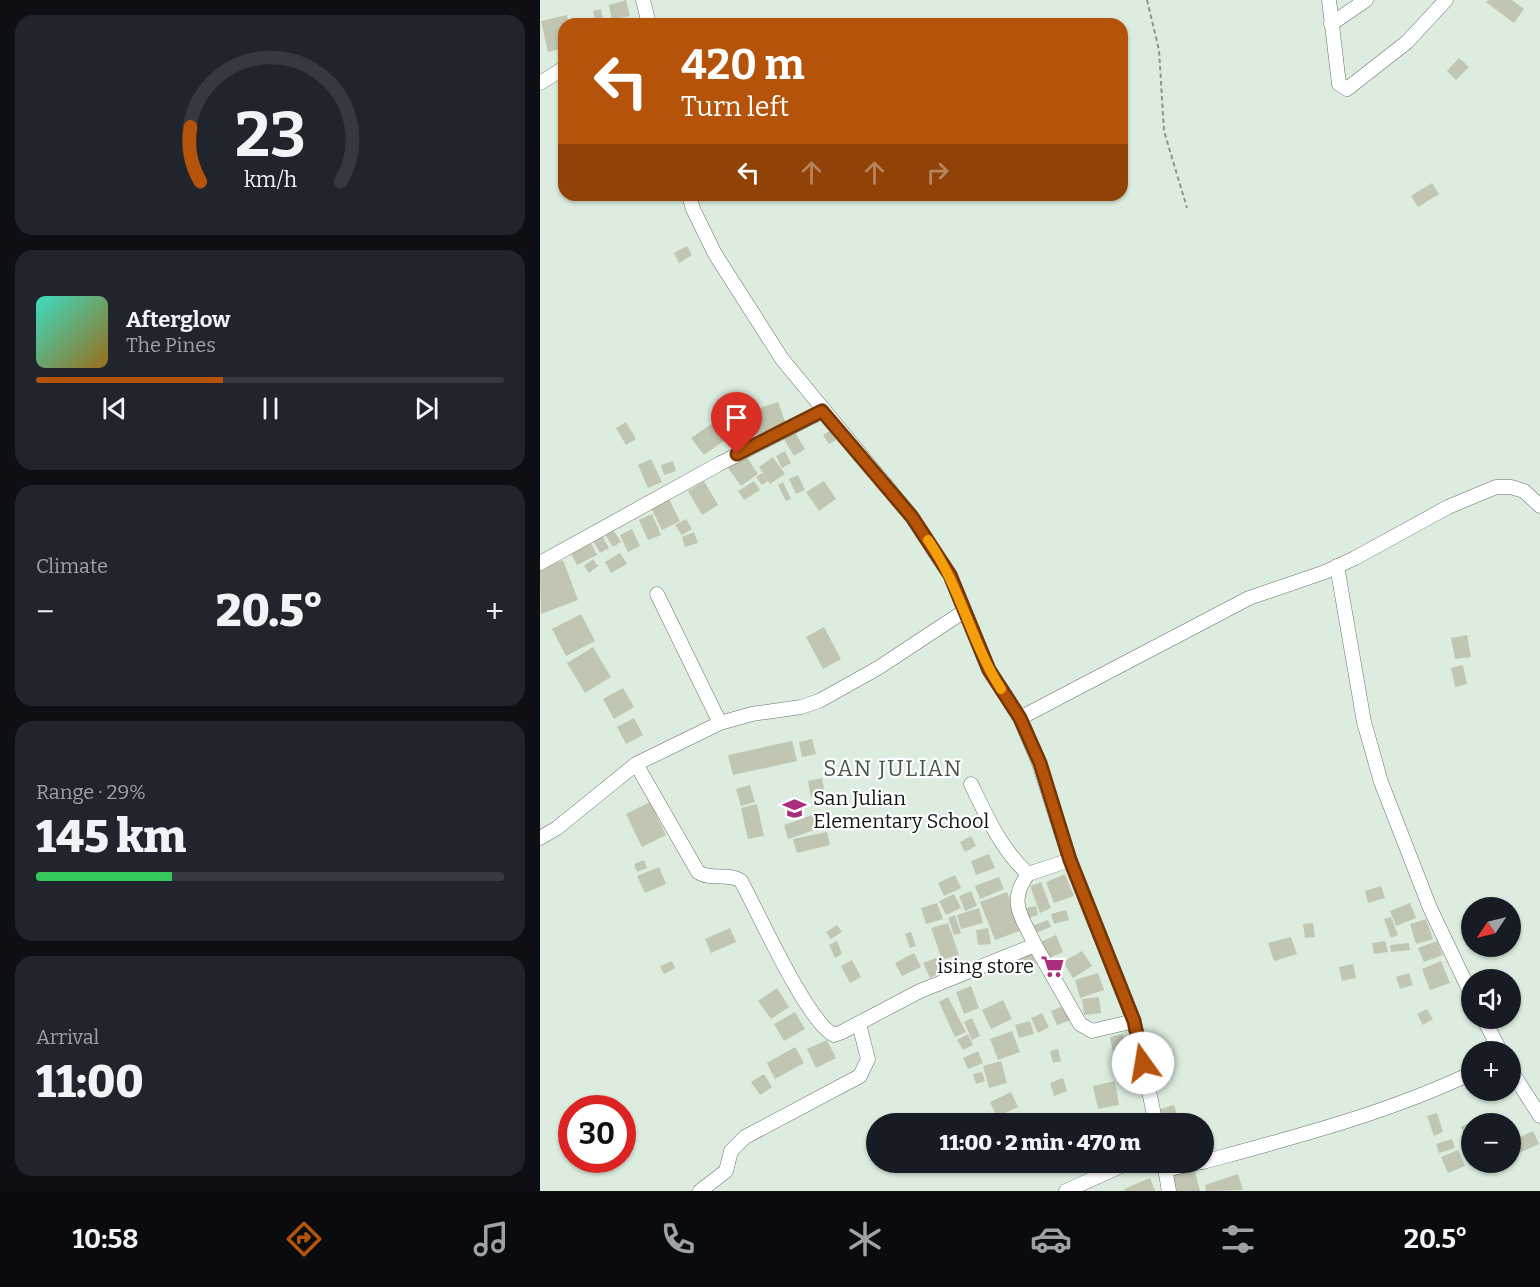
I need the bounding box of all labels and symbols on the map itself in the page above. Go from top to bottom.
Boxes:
pin [711,392,762,454]
district label: SAN JULIAN [823,755,963,782]
place label: San Julian Elementary School [813,786,990,833]
school or university icon: San Julian Elementary School [782,796,808,822]
north arrow [1461,897,1521,957]
supermarket icon: ising store [1039,953,1065,979]
place label: ising store [937,954,1034,978]
position arrow [1111,1031,1175,1095]
speed limit sign: 30 [558,1095,636,1173]

